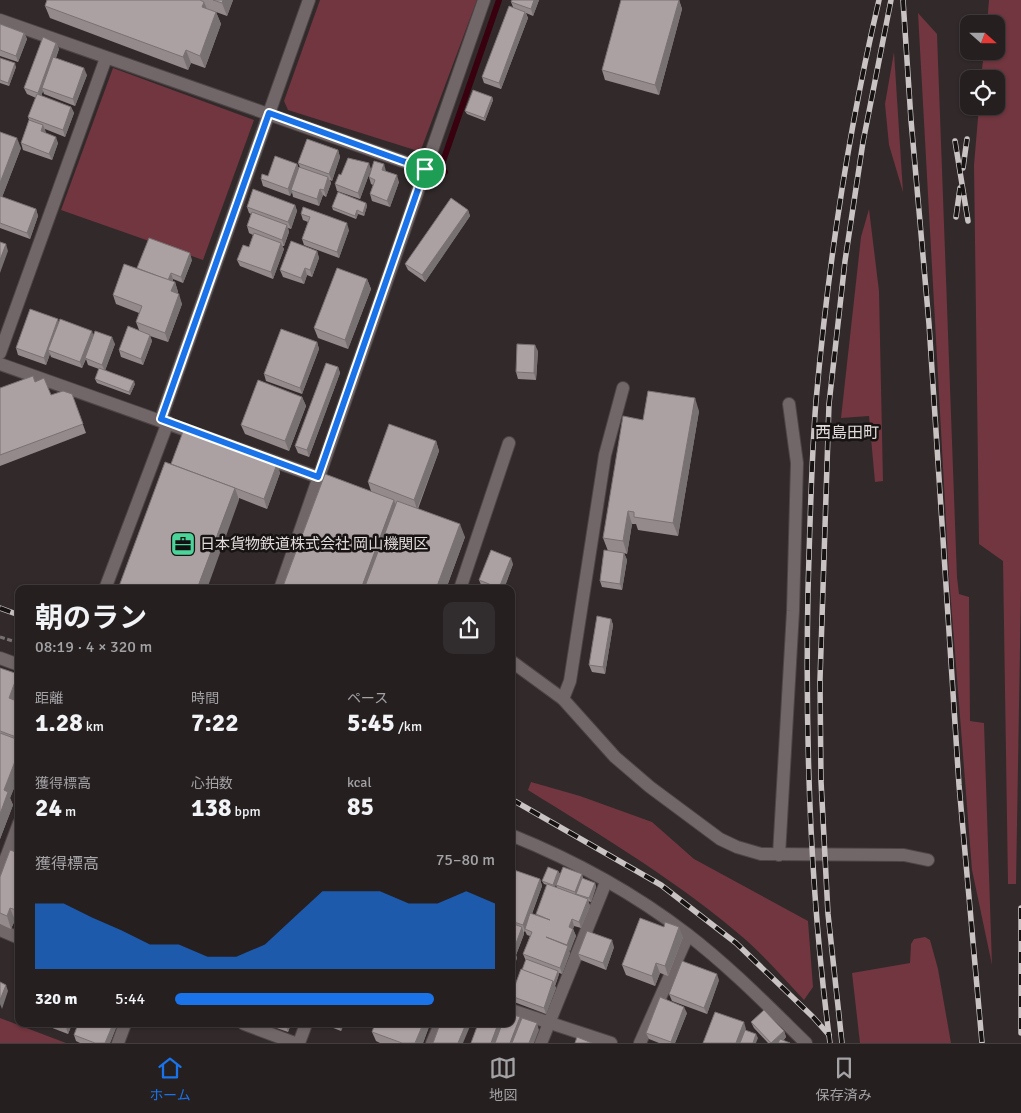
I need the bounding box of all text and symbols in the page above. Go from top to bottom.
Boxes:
north arrow [960,15,1005,60]
map controls [960,15,1005,115]
button: locate [960,70,1005,115]
pin [404,148,446,190]
icon: arrive [411,155,439,183]
district label: 西島田町 [815,423,879,443]
office icon: 日本貨物鉄道株式会社 岡山機関区 [170,531,196,557]
place label: 日本貨物鉄道株式会社 岡山機関区 [200,535,428,553]
text: 朝のラン [35,601,147,635]
button: share [443,602,495,654]
text: 08:19 · 4 × 320 m [35,637,152,657]
text: 距離 [35,690,63,707]
text: 時間 [191,690,219,707]
text: ペース [347,690,388,707]
text: 1.28 [35,707,83,738]
text: 7:22 [191,707,239,738]
text: 5:45 [347,707,395,738]
text: km [83,718,104,735]
text: /km [395,718,422,735]
text: kcal [347,774,372,791]
text: 獲得標高 [35,775,91,792]
text: 心拍数 [191,775,233,792]
text: 85 [347,791,374,822]
text: 24 [35,792,62,823]
text: 138 [191,792,232,823]
text: m [62,803,76,820]
text: bpm [232,803,261,820]
text: 75–80 m [436,850,495,870]
text: 獲得標高 [35,854,99,874]
text: 320 m [35,989,77,1009]
text: 5:44 [115,989,145,1009]
tab: ホーム [149,1054,191,1104]
tab: 地図 [489,1054,517,1104]
tab: 保存済み [816,1054,872,1104]

